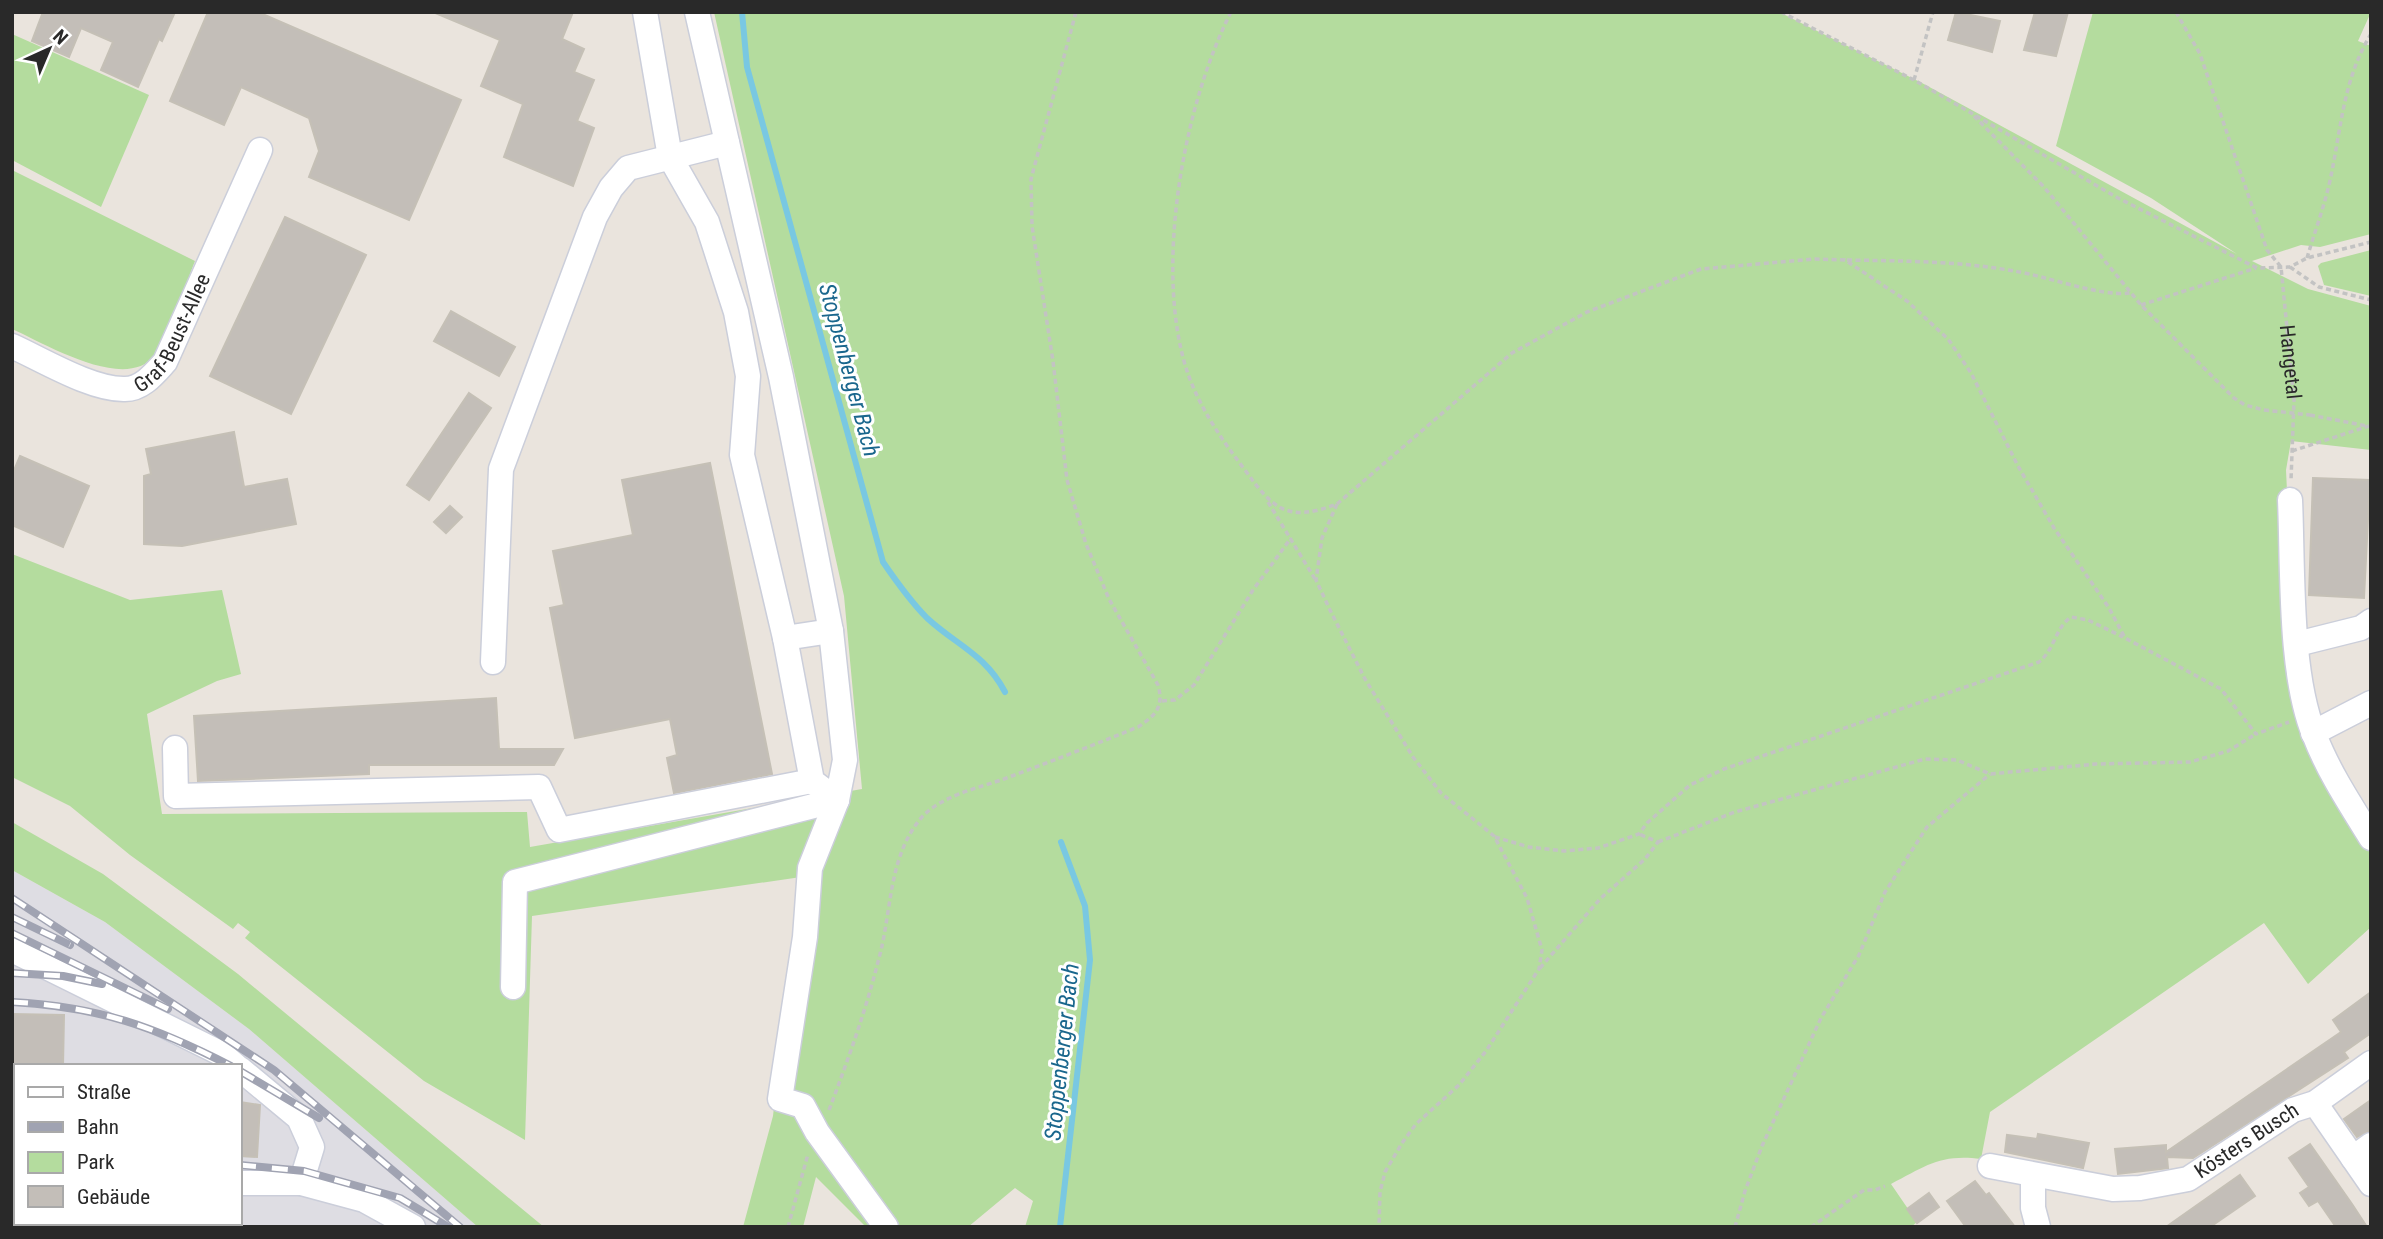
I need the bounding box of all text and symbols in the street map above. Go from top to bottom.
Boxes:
north arrow [14,14,84,84]
text: N [48,25,73,49]
street label: Graf-Beust-Allee [130,270,215,398]
water label: Stoppenberger Bach [813,281,885,459]
street label: Hangetal [2275,324,2306,400]
water label: Stoppenberger Bach [1039,962,1085,1142]
legend [14,1064,242,1225]
text: Straße [77,1080,131,1104]
street label: Kösters Busch [2190,1098,2303,1183]
text: Bahn [77,1115,119,1139]
text: Park [77,1150,115,1174]
text: Gebäude [77,1185,150,1209]

